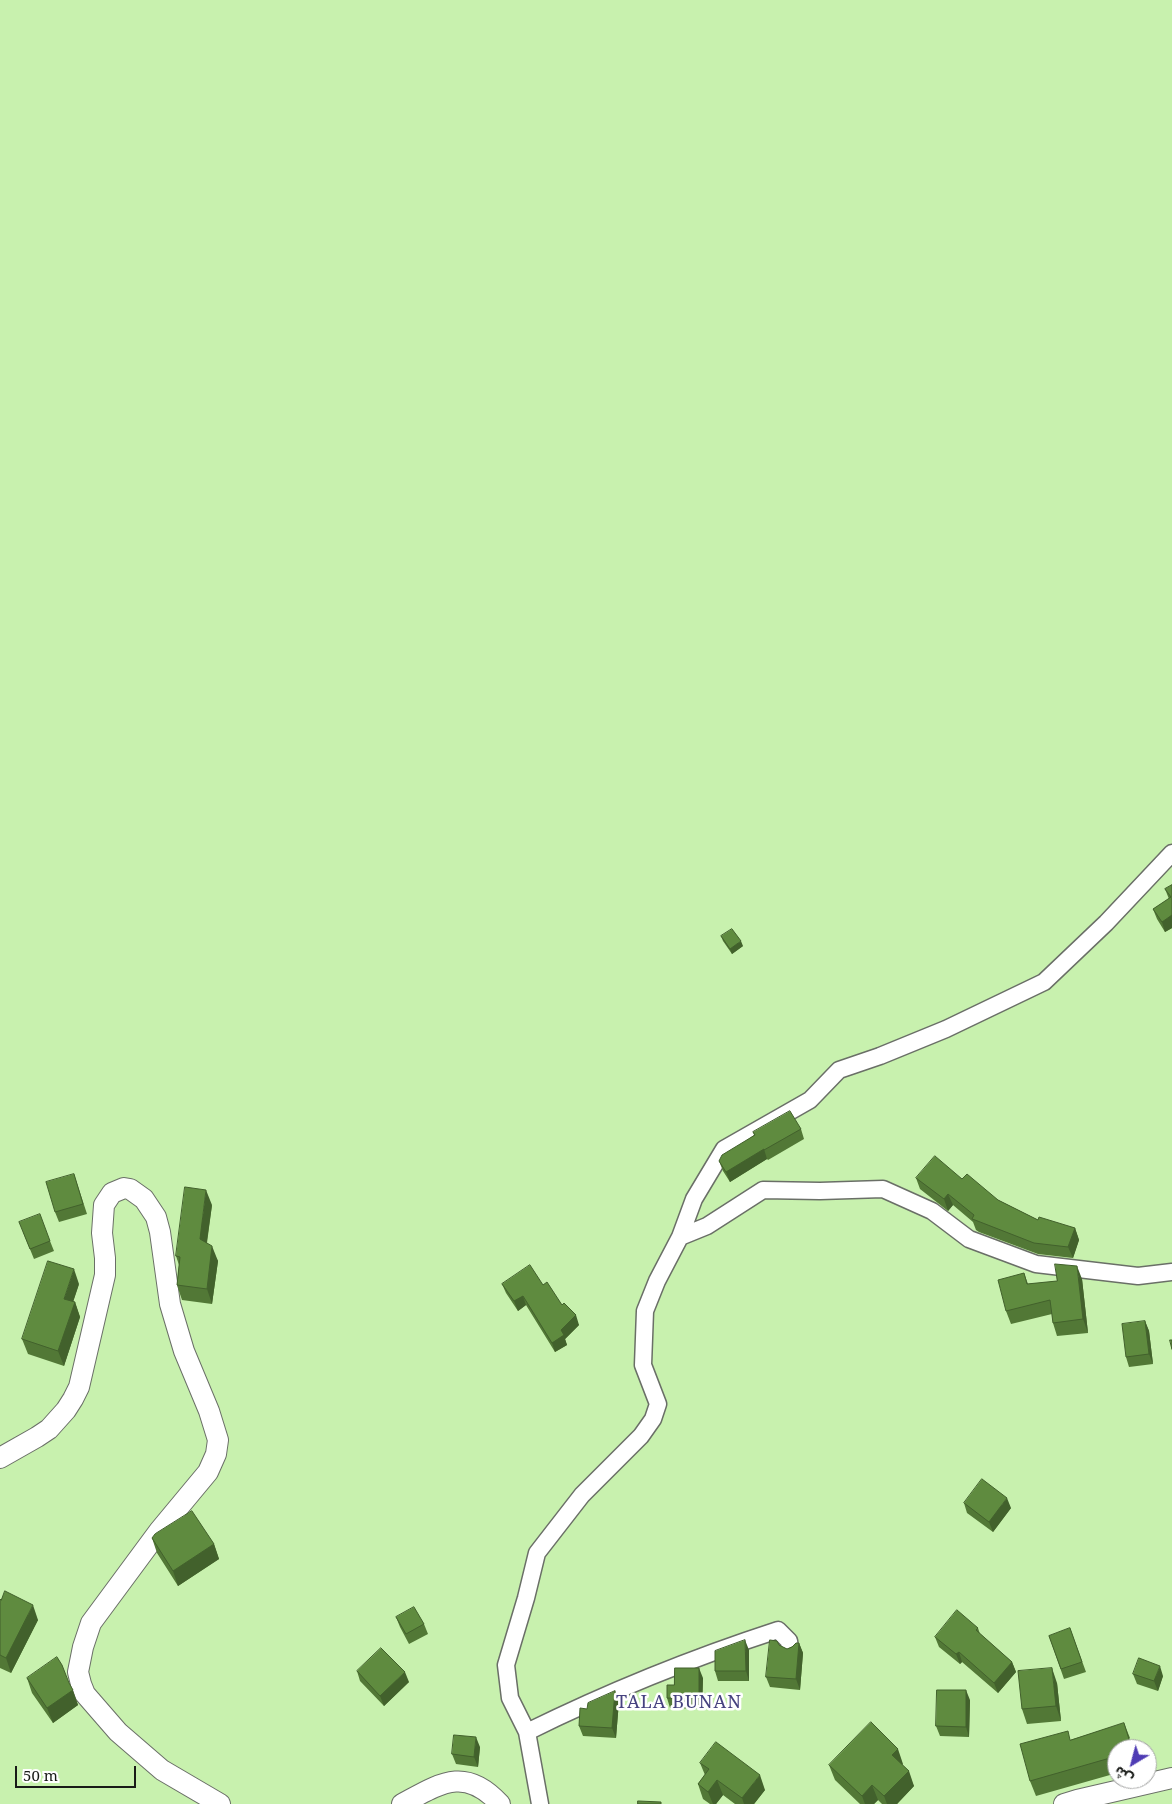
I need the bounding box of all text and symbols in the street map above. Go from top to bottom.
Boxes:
district label: TALA BUNAN [615,1692,743,1714]
north arrow [1107,1739,1157,1789]
scale bar [18,1756,139,1788]
text: ش [1110,1762,1137,1789]
text: 50 m [23,1765,58,1785]

